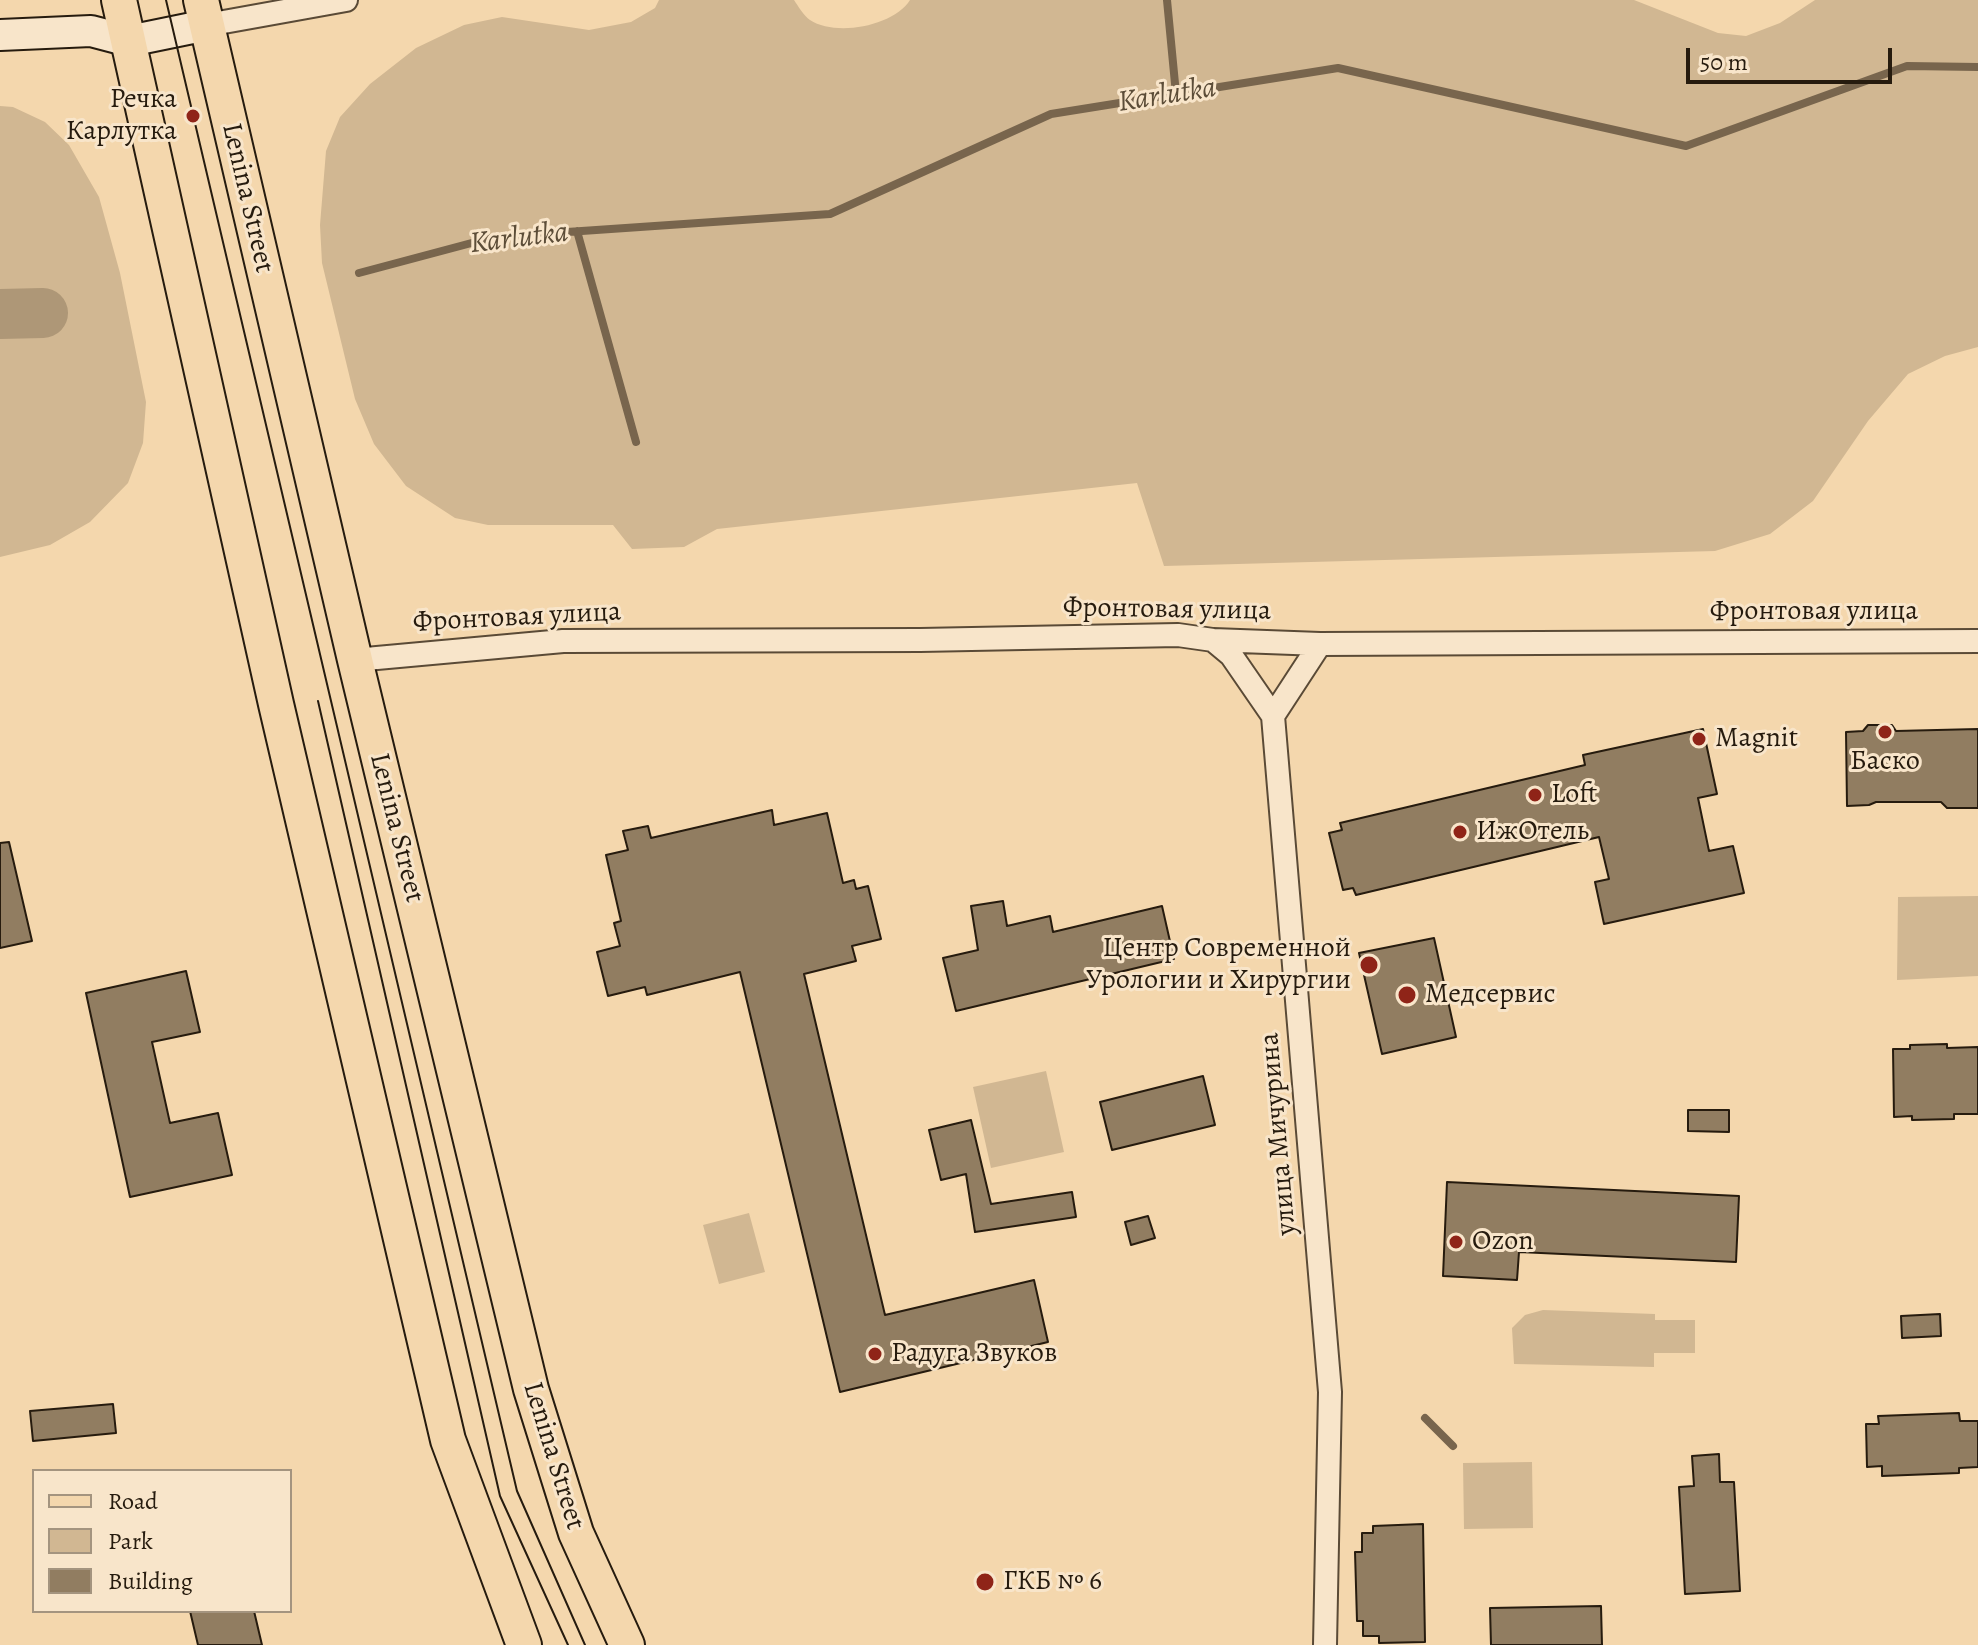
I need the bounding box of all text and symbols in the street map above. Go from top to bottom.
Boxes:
scale bar [1690,32,1896,82]
text: 50 m [1700,46,1748,78]
water label: Karlutka [1115,71,1219,121]
place label: Речка Карлутка [66,83,177,149]
marker: Речка Карлутка [184,107,202,125]
street label: Lenina Street [213,120,281,276]
water label: Karlutka [468,215,570,263]
street label: Фронтовая улица [1063,591,1271,629]
street label: Фронтовая улица [1710,595,1918,629]
street label: Фронтовая улица [412,596,622,640]
place label: Magnit [1715,722,1798,756]
marker: Баско [1876,723,1894,741]
marker: Magnit [1690,730,1708,748]
place label: Баско [1850,745,1920,779]
street label: Lenina Street [361,750,431,906]
place label: Loft [1551,778,1597,812]
marker: Loft [1526,786,1544,804]
place label: ИжОтель [1476,815,1589,849]
marker: ИжОтель [1451,823,1469,841]
place label: Центр Современной Урологии и Хирургии [1086,932,1351,998]
marker: Центр Современной Урологии и Хирургии [1358,954,1380,976]
place label: Медсервис [1425,978,1556,1012]
marker: Медсервис [1396,984,1418,1006]
street label: улица Мичурина [1253,1031,1305,1237]
place label: Ozon [1472,1225,1534,1259]
marker: Ozon [1447,1233,1465,1251]
place label: Радуга Звуков [891,1337,1057,1371]
marker: Радуга Звуков [866,1345,884,1363]
street label: Lenina Street [515,1378,591,1534]
legend [32,1469,292,1613]
text: Road [108,1485,158,1517]
text: Park [108,1525,153,1557]
text: Building [108,1565,193,1597]
place label: ГКБ № 6 [1003,1565,1102,1599]
marker: ГКБ № 6 [974,1571,996,1593]

